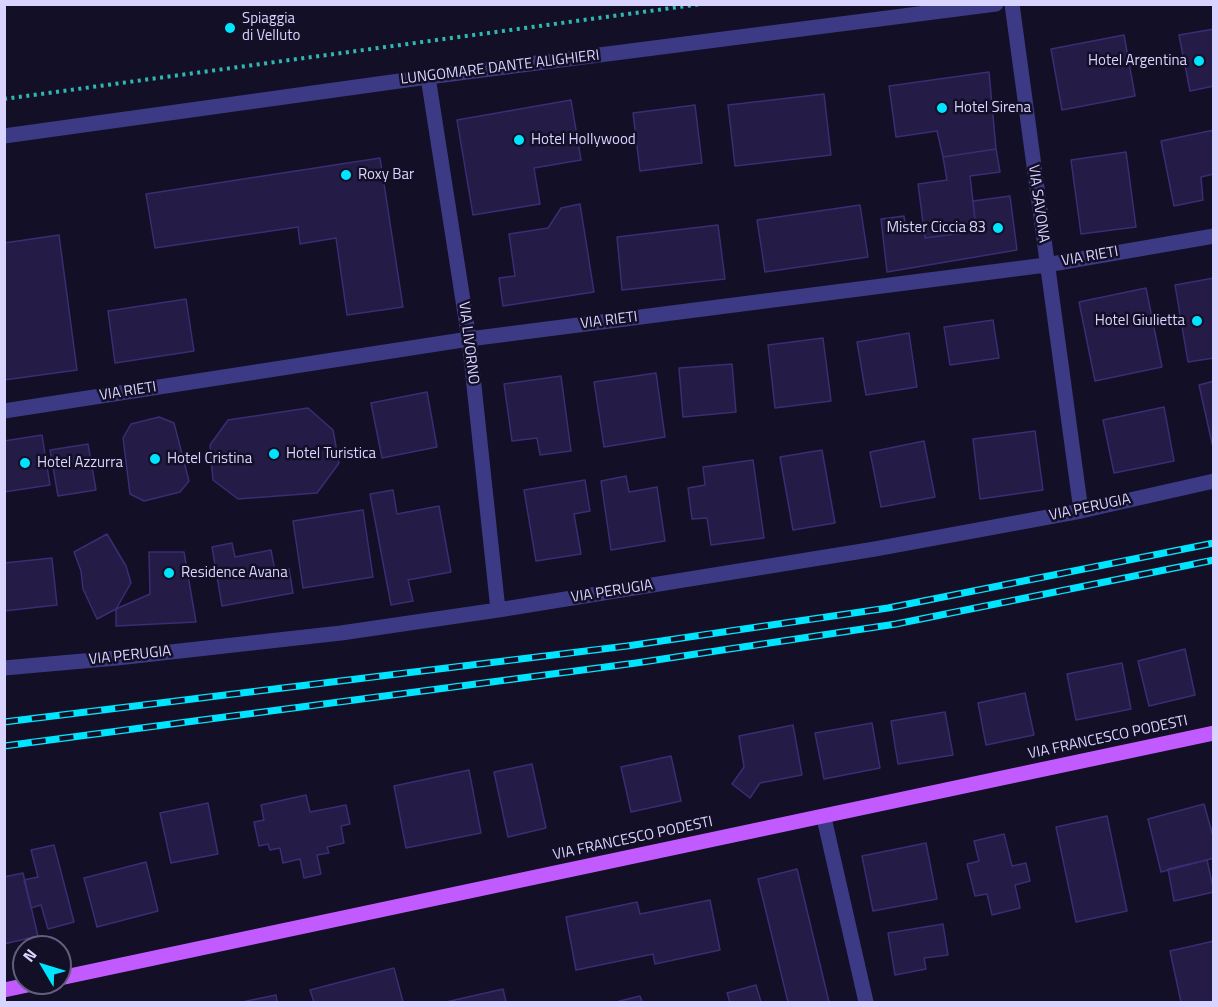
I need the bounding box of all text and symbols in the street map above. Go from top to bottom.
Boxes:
place label: Spiaggia di Velluto [242,10,300,45]
marker: Spiaggia di Velluto [223,21,237,35]
street label: LUNGOMARE DANTE ALIGHIERI [399,47,601,89]
place label: Hotel Argentina [1088,52,1187,70]
marker: Hotel Argentina [1192,54,1206,68]
place label: Hotel Sirena [954,99,1031,117]
marker: Hotel Sirena [935,101,949,115]
place label: Hotel Hollywood [531,131,636,149]
marker: Hotel Hollywood [512,133,526,147]
street label: VIA SAVONA [1024,164,1052,244]
place label: Roxy Bar [358,166,414,184]
marker: Roxy Bar [339,168,353,182]
place label: Mister Ciccia 83 [886,219,986,237]
marker: Mister Ciccia 83 [991,221,1005,235]
street label: VIA RIETI [1060,243,1120,271]
street label: VIA LIVORNO [454,301,482,385]
street label: VIA RIETI [579,309,639,333]
place label: Hotel Giulietta [1095,312,1185,330]
marker: Hotel Giulietta [1190,314,1204,328]
street label: VIA RIETI [98,379,158,405]
place label: Hotel Turistica [286,445,376,463]
marker: Hotel Turistica [267,447,281,461]
place label: Hotel Cristina [167,450,252,468]
marker: Hotel Cristina [148,452,162,466]
place label: Hotel Azzurra [37,454,123,472]
marker: Hotel Azzurra [18,456,32,470]
street label: VIA PERUGIA [1048,491,1132,525]
place label: Residence Avana [181,564,288,582]
marker: Residence Avana [162,566,176,580]
street label: VIA PERUGIA [570,577,654,607]
street label: VIA PERUGIA [88,643,172,669]
street label: VIA FRANCESCO PODESTI [1026,712,1190,764]
street label: VIA FRANCESCO PODESTI [551,813,715,865]
north arrow [12,935,72,995]
text: N [17,943,42,967]

